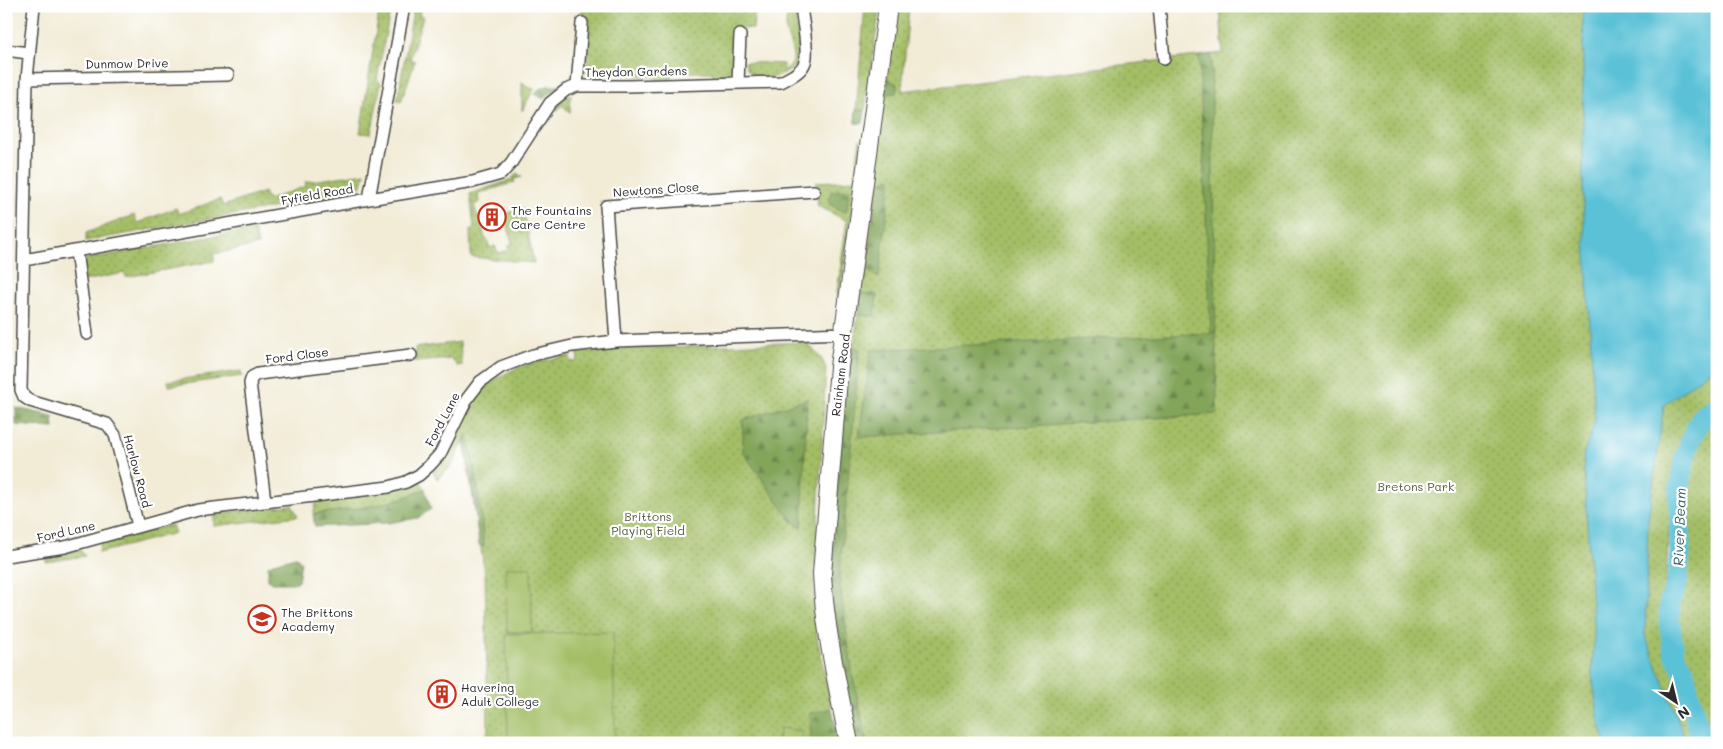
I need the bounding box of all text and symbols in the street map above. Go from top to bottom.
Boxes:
street label: Dunmow Drive [85,54,169,72]
street label: Theydon Gardens [585,62,687,80]
street label: Newtons Close [612,178,700,200]
street label: Fyfield Road [280,180,355,208]
building icon: The Fountains Care Centre [477,202,507,232]
place label: The Fountains Care Centre [511,202,592,232]
street label: Rainham Road [827,332,853,417]
street label: Ford Close [265,343,329,367]
street label: Ford Lane [421,389,463,449]
street label: Harlow Road [121,433,156,510]
park label: Bretons Park [1378,478,1454,494]
water label: River Beam [1668,488,1690,566]
park label: Brittons Playing Field [611,508,685,538]
street label: Ford Lane [35,517,97,545]
school or university icon: The Brittons Academy [247,604,277,634]
place label: The Brittons Academy [281,604,353,634]
north arrow [1650,676,1700,726]
building icon: Havering Adult College [427,679,457,709]
place label: Havering Adult College [461,679,539,709]
text: N [1674,702,1694,724]

